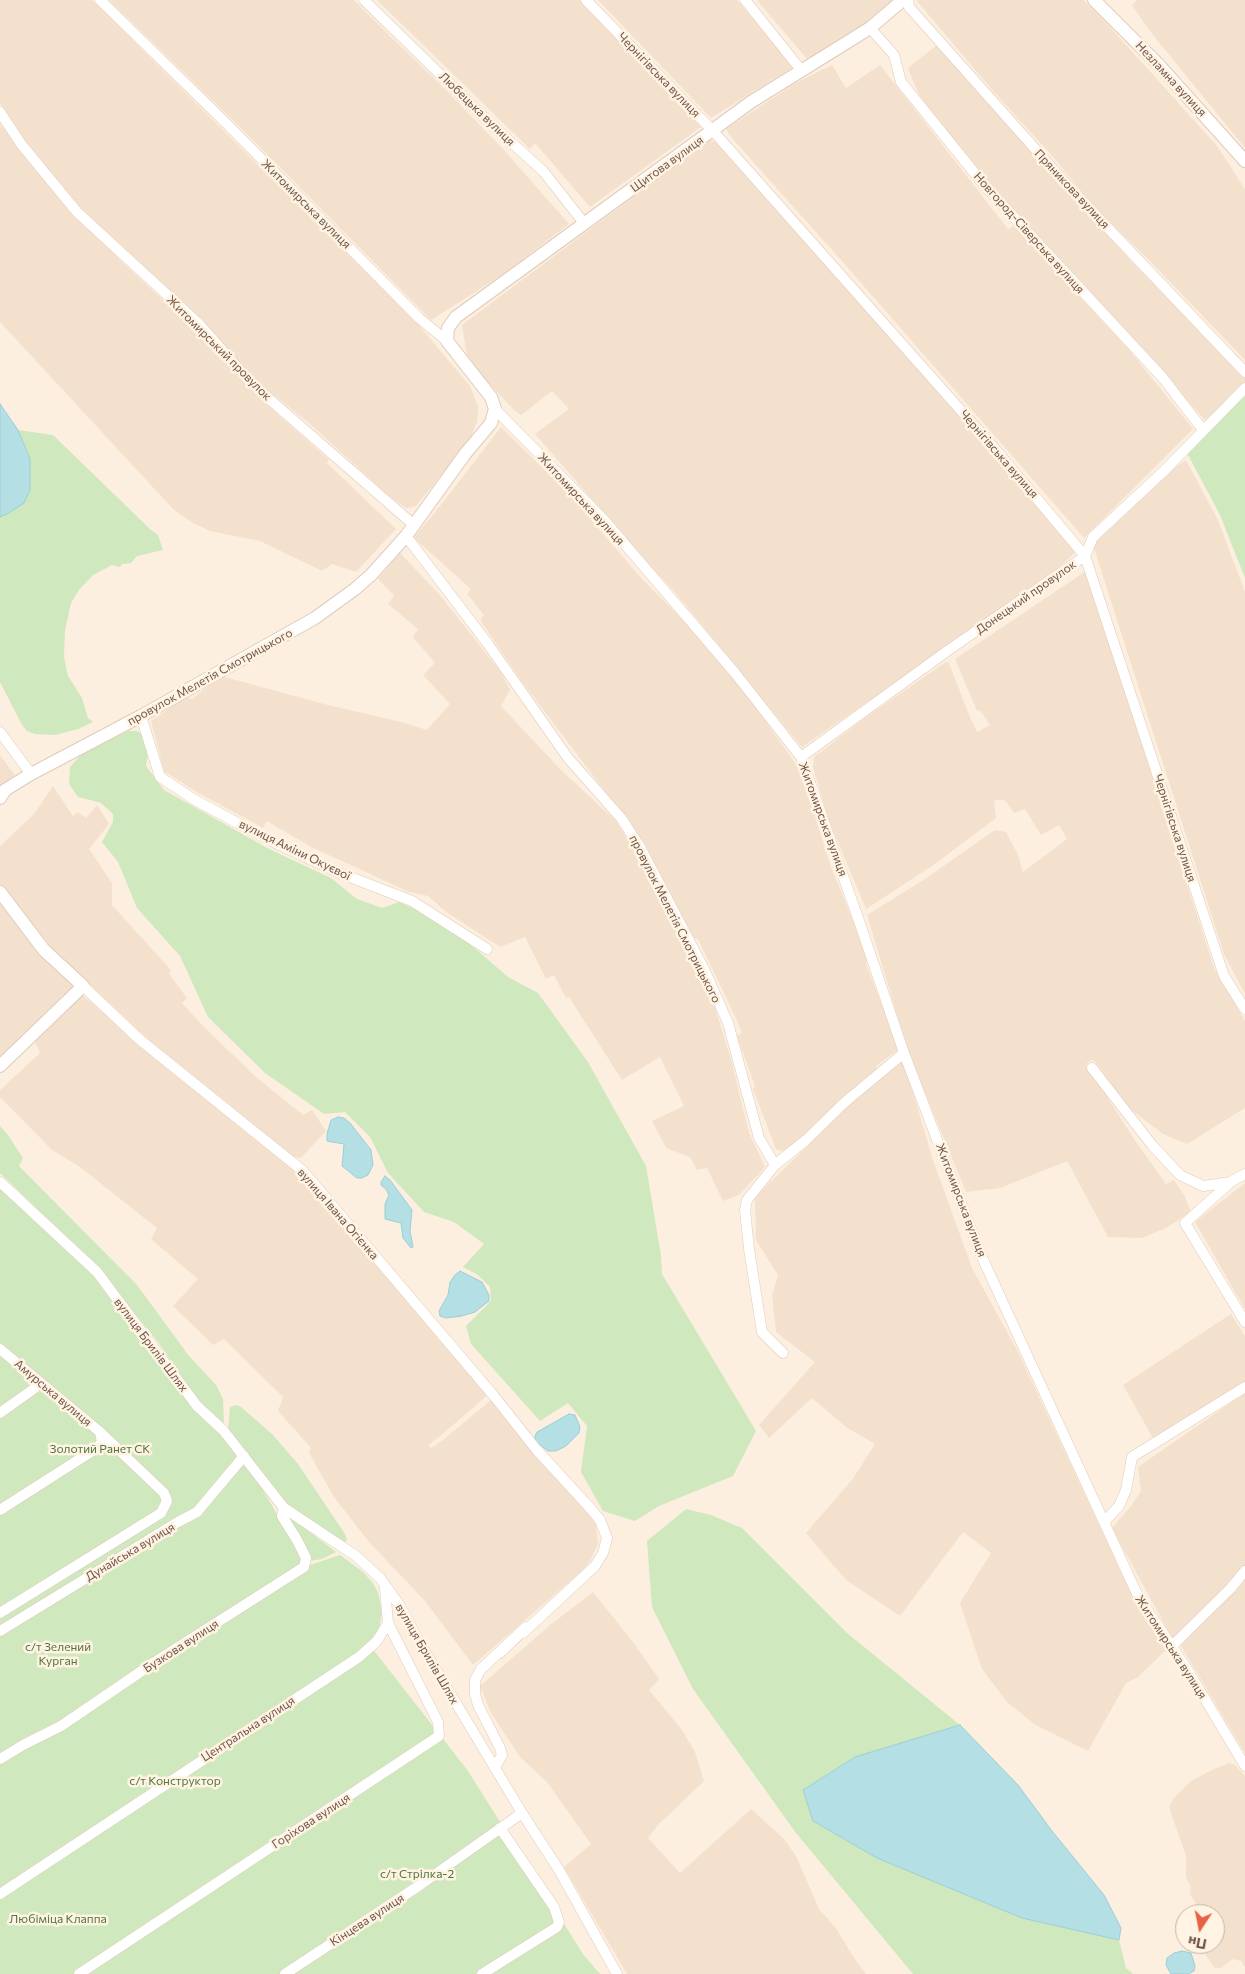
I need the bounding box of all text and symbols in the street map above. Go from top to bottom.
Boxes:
street label: Чернігівська вулиця [615,30,703,120]
street label: Незламна вулиця [1133,38,1209,120]
street label: Любецька вулиця [436,69,518,149]
street label: Щитова вулиця [628,133,706,195]
street label: Пряникова вулиця [1031,146,1113,232]
street label: Житомирська вулиця [258,156,354,252]
street label: Новгород-Сіверська вулиця [971,169,1087,297]
street label: Житомирський провулок [163,292,275,404]
street label: Чернігівська вулиця [957,407,1041,501]
street label: Житомирська вулиця [535,450,627,548]
street label: Донецький провулок [973,557,1079,637]
street label: провулок Мелетія Смотрицького [125,625,295,729]
street label: Житомирська вулиця [796,760,850,878]
street label: Чернігівська вулиця [1151,772,1199,884]
street label: вулиця Аміни Окуєвої [237,817,353,883]
street label: провулок Мелетія Смотрицького [626,833,724,1005]
street label: Житомирська вулиця [933,1141,989,1259]
street label: вулиця Івана Огієнка [294,1165,382,1263]
street label: вулиця Брилів Шлях [111,1295,191,1395]
street label: Амурська вулиця [12,1357,94,1429]
park label: Золотий Ранет СК [50,1442,150,1456]
street label: Дунайська вулиця [83,1520,177,1584]
street label: Житомирська вулиця [1132,1592,1210,1702]
street label: вулиця Брилів Шлях [392,1601,462,1707]
street label: Бузкова вулиця [141,1616,221,1676]
park label: с/т Зелений Курган [25,1640,91,1668]
street label: Центральна вулиця [198,1693,298,1765]
park label: с/т Конструктор [129,1774,221,1788]
street label: Горіхова вулиця [269,1790,353,1852]
park label: с/т Стрілка-2 [380,1867,454,1881]
street label: Кінцева вулиця [327,1891,407,1949]
north arrow [1175,1904,1225,1954]
park label: Любіміца Клаппа [9,1912,107,1926]
text: Пн [1187,1933,1208,1953]

